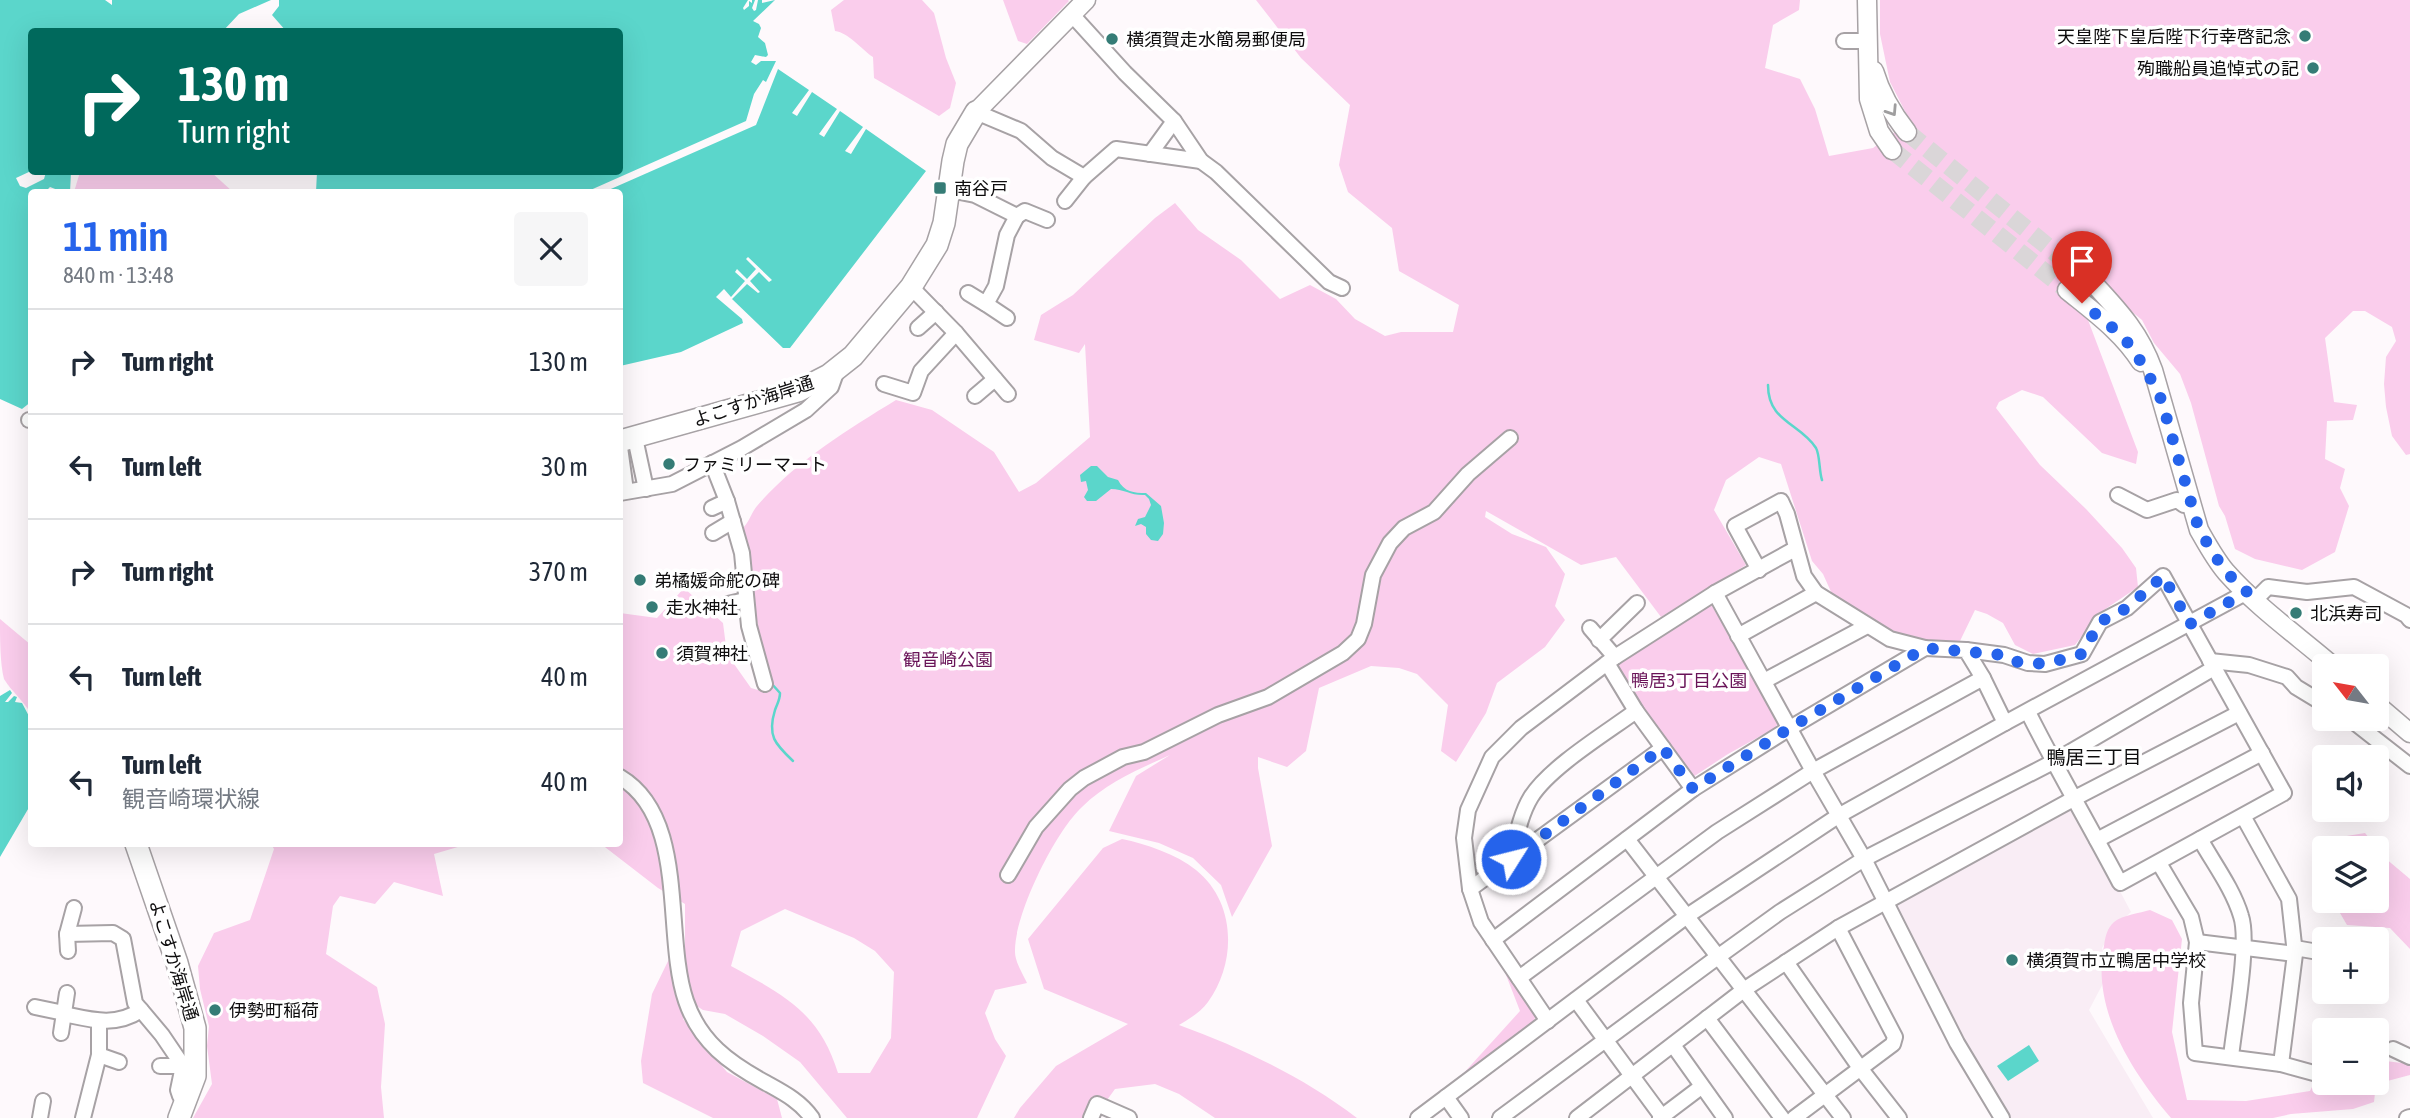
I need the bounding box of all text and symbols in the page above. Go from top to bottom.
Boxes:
place label: 天皇陛下皇后陛下行幸啓記念 [2057,26,2291,47]
marker: 天皇陛下皇后陛下行幸啓記念 [2297,28,2313,44]
place label: 横須賀走水簡易郵便局 [1126,29,1306,50]
marker: 横須賀走水簡易郵便局 [1104,31,1120,47]
text: 130 m [178,55,289,111]
icon: right [63,56,154,147]
place label: 殉職船員追悼式の記 [2137,58,2299,79]
marker: 殉職船員追悼式の記 [2305,60,2321,76]
one-way arrow [1884,103,1896,116]
text: Turn right [178,113,291,150]
place label: 南谷戸 [954,178,1008,199]
marker: 南谷戸 [932,180,948,196]
text: 11 min [63,212,169,260]
button: close [514,212,588,286]
pin [2052,231,2112,303]
icon: arrive [2063,242,2101,280]
text: 840 m · 13:48 [63,262,174,288]
icon: right [63,343,101,381]
text: Turn right [122,347,213,377]
text: 130 m [529,347,588,377]
street label: よこすか海岸通 [690,372,816,430]
icon: left [63,448,101,486]
text: Turn left [122,452,202,482]
text: 30 m [541,452,588,482]
place label: ファミリーマート [683,454,827,475]
marker: ファミリーマート [661,456,677,472]
icon: right [63,553,101,591]
text: Turn right [122,557,213,587]
text: 370 m [529,557,588,587]
place label: 弟橘媛命舵の碑 [654,570,780,591]
marker: 弟橘媛命舵の碑 [632,572,648,588]
place label: 走水神社 [666,597,738,618]
marker: 走水神社 [644,599,660,615]
place label: 北浜寿司 [2310,603,2382,624]
marker: 北浜寿司 [2288,605,2304,621]
place label: 須賀神社 [676,643,748,664]
marker: 須賀神社 [654,645,670,661]
park label: 観音崎公園 [903,649,993,670]
north arrow [2312,654,2389,732]
map controls [2312,654,2389,1095]
icon: left [63,658,101,696]
text: Turn left [122,662,202,692]
text: 40 m [541,662,588,692]
park label: 鴨居3丁目公園 [1631,670,1747,691]
button: sound [2312,745,2389,822]
district label: 鴨居三丁目 [2046,746,2142,768]
text: Turn left [122,750,202,780]
icon: left [63,763,101,801]
text: 40 m [541,767,588,797]
text: 観音崎環状線 [122,786,260,812]
position arrow [1474,822,1548,896]
button: layers [2312,836,2389,913]
street label: よこすか海岸通 [146,897,202,1023]
button: + [2312,927,2389,1004]
place label: 横須賀市立鴨居中学校 [2026,950,2206,971]
marker: 横須賀市立鴨居中学校 [2004,952,2020,968]
place label: 伊勢町稲荷 [229,1000,319,1021]
marker: 伊勢町稲荷 [207,1002,223,1018]
button: − [2312,1018,2389,1095]

